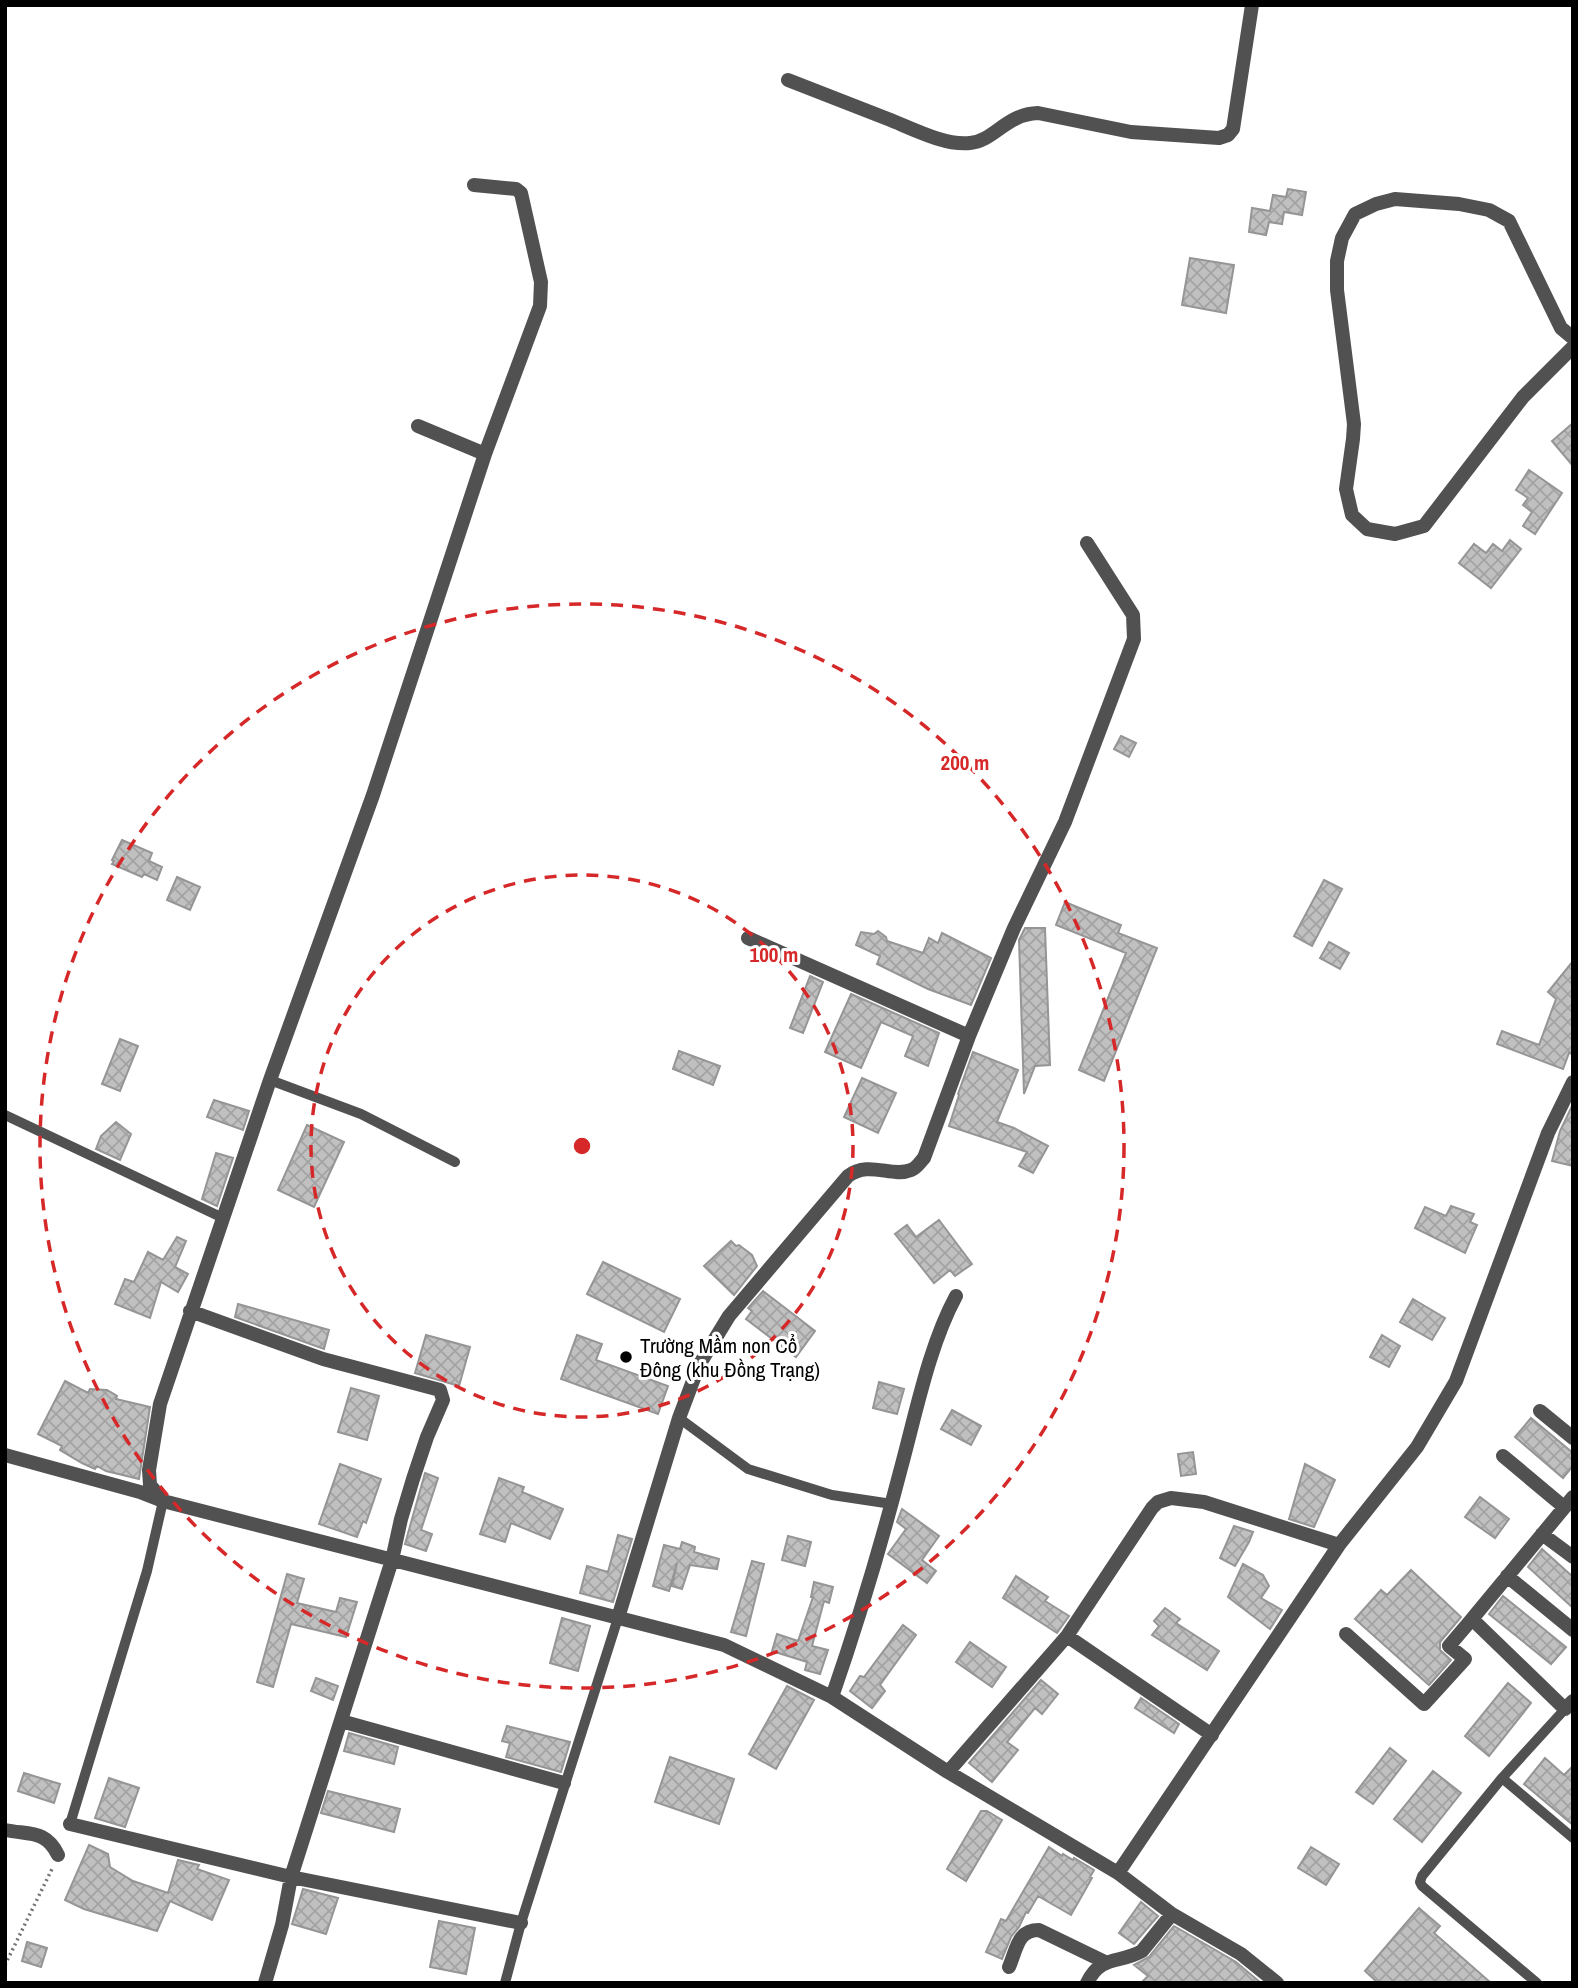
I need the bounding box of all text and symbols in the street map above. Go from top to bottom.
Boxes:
text: 200 m [941,748,989,777]
text: 100 m [750,940,798,969]
centre of rings [570,1134,594,1158]
place label: Trường Mầm non Cổ Đông (khu Đồng Trạng) [640,1331,820,1384]
marker: Trường Mầm non Cổ Đông (khu Đồng Trạng) [618,1349,634,1365]

